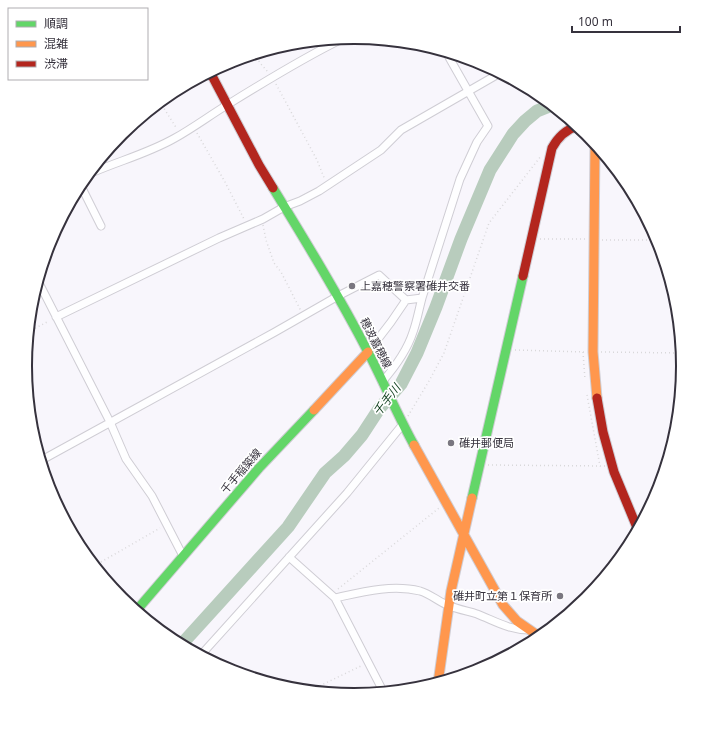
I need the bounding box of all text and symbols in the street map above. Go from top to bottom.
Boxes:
legend [8,8,148,80]
scale bar [572,8,680,34]
text: 100 m [578,13,613,30]
text: 順調 [44,15,68,32]
text: 混雑 [44,35,68,52]
text: 渋滞 [44,55,68,72]
place label: 上嘉穂警察署碓井交番 [360,278,470,293]
marker: 上嘉穂警察署碓井交番 [347,281,357,291]
street label: 穂波嘉穂線 [357,315,396,371]
water label: 千手川 [369,379,406,419]
place label: 碓井郵便局 [459,435,514,450]
marker: 碓井郵便局 [446,438,456,448]
street label: 千手稲築線 [217,445,264,496]
place label: 碓井町立第１保育所 [453,588,553,603]
marker: 碓井町立第１保育所 [555,591,565,601]

